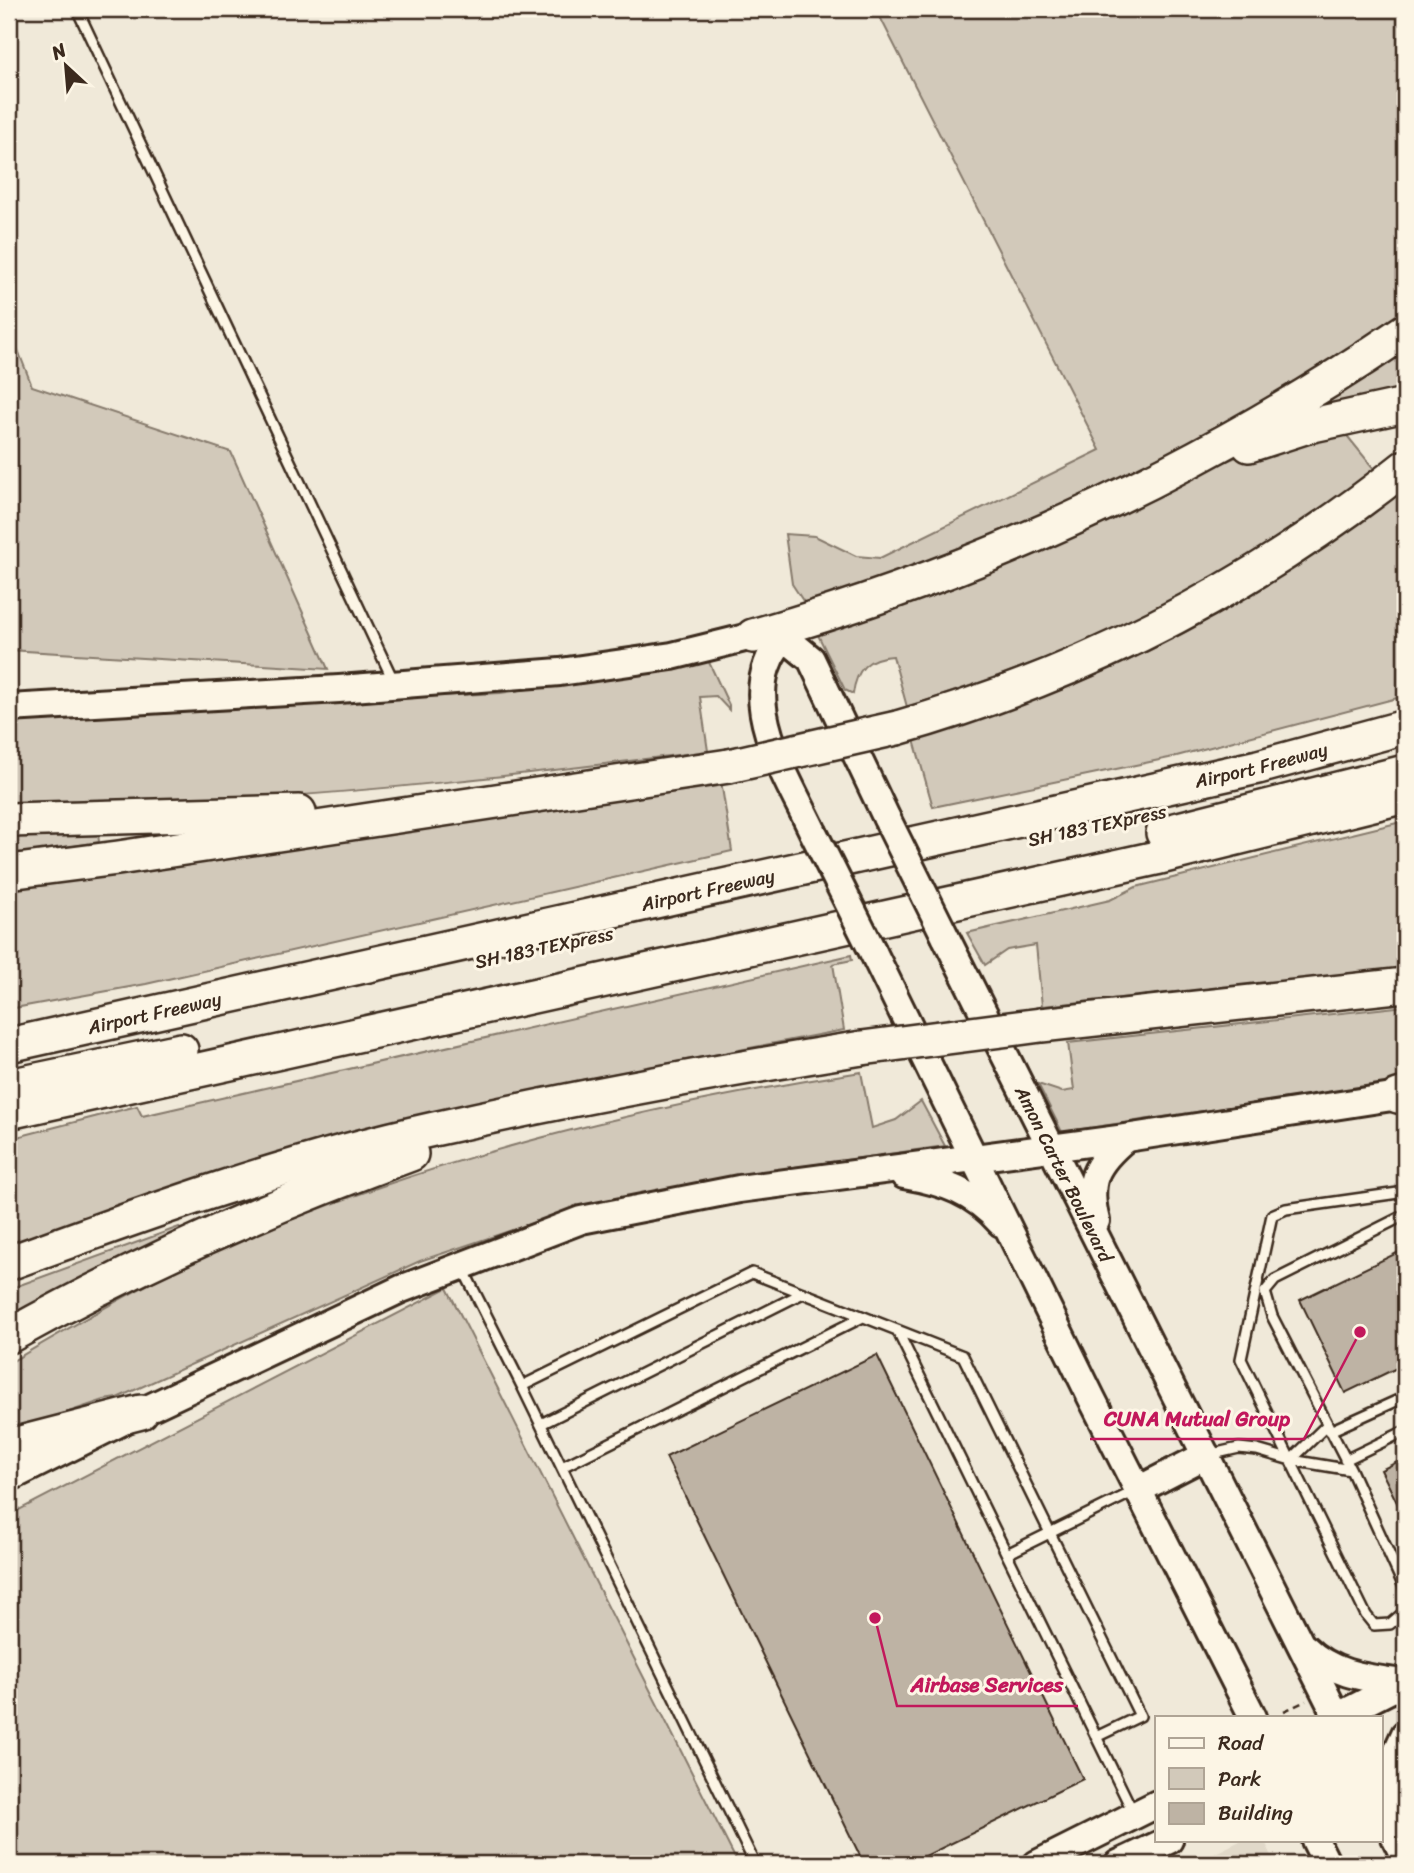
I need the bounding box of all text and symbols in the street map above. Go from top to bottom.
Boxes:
north arrow [32,32,102,102]
text: N [45,33,73,69]
street label: Airport Freeway [1191,733,1331,798]
street label: SH 183 TEXpress [1025,795,1170,856]
street label: Airport Freeway [637,859,778,921]
street label: SH 183 TEXpress [472,917,617,978]
street label: Airport Freeway [84,982,225,1044]
street label: Amon Carter Boulevard [1005,1079,1123,1270]
callout: CUNA Mutual Group [1090,1397,1304,1439]
text: CUNA Mutual Group [1103,1400,1291,1438]
callout: Airbase Services [897,1664,1078,1706]
text: Airbase Services [910,1666,1065,1704]
legend [1155,1716,1382,1842]
text: Road [1218,1724,1265,1762]
text: Park [1218,1760,1261,1798]
text: Building [1218,1794,1294,1832]

